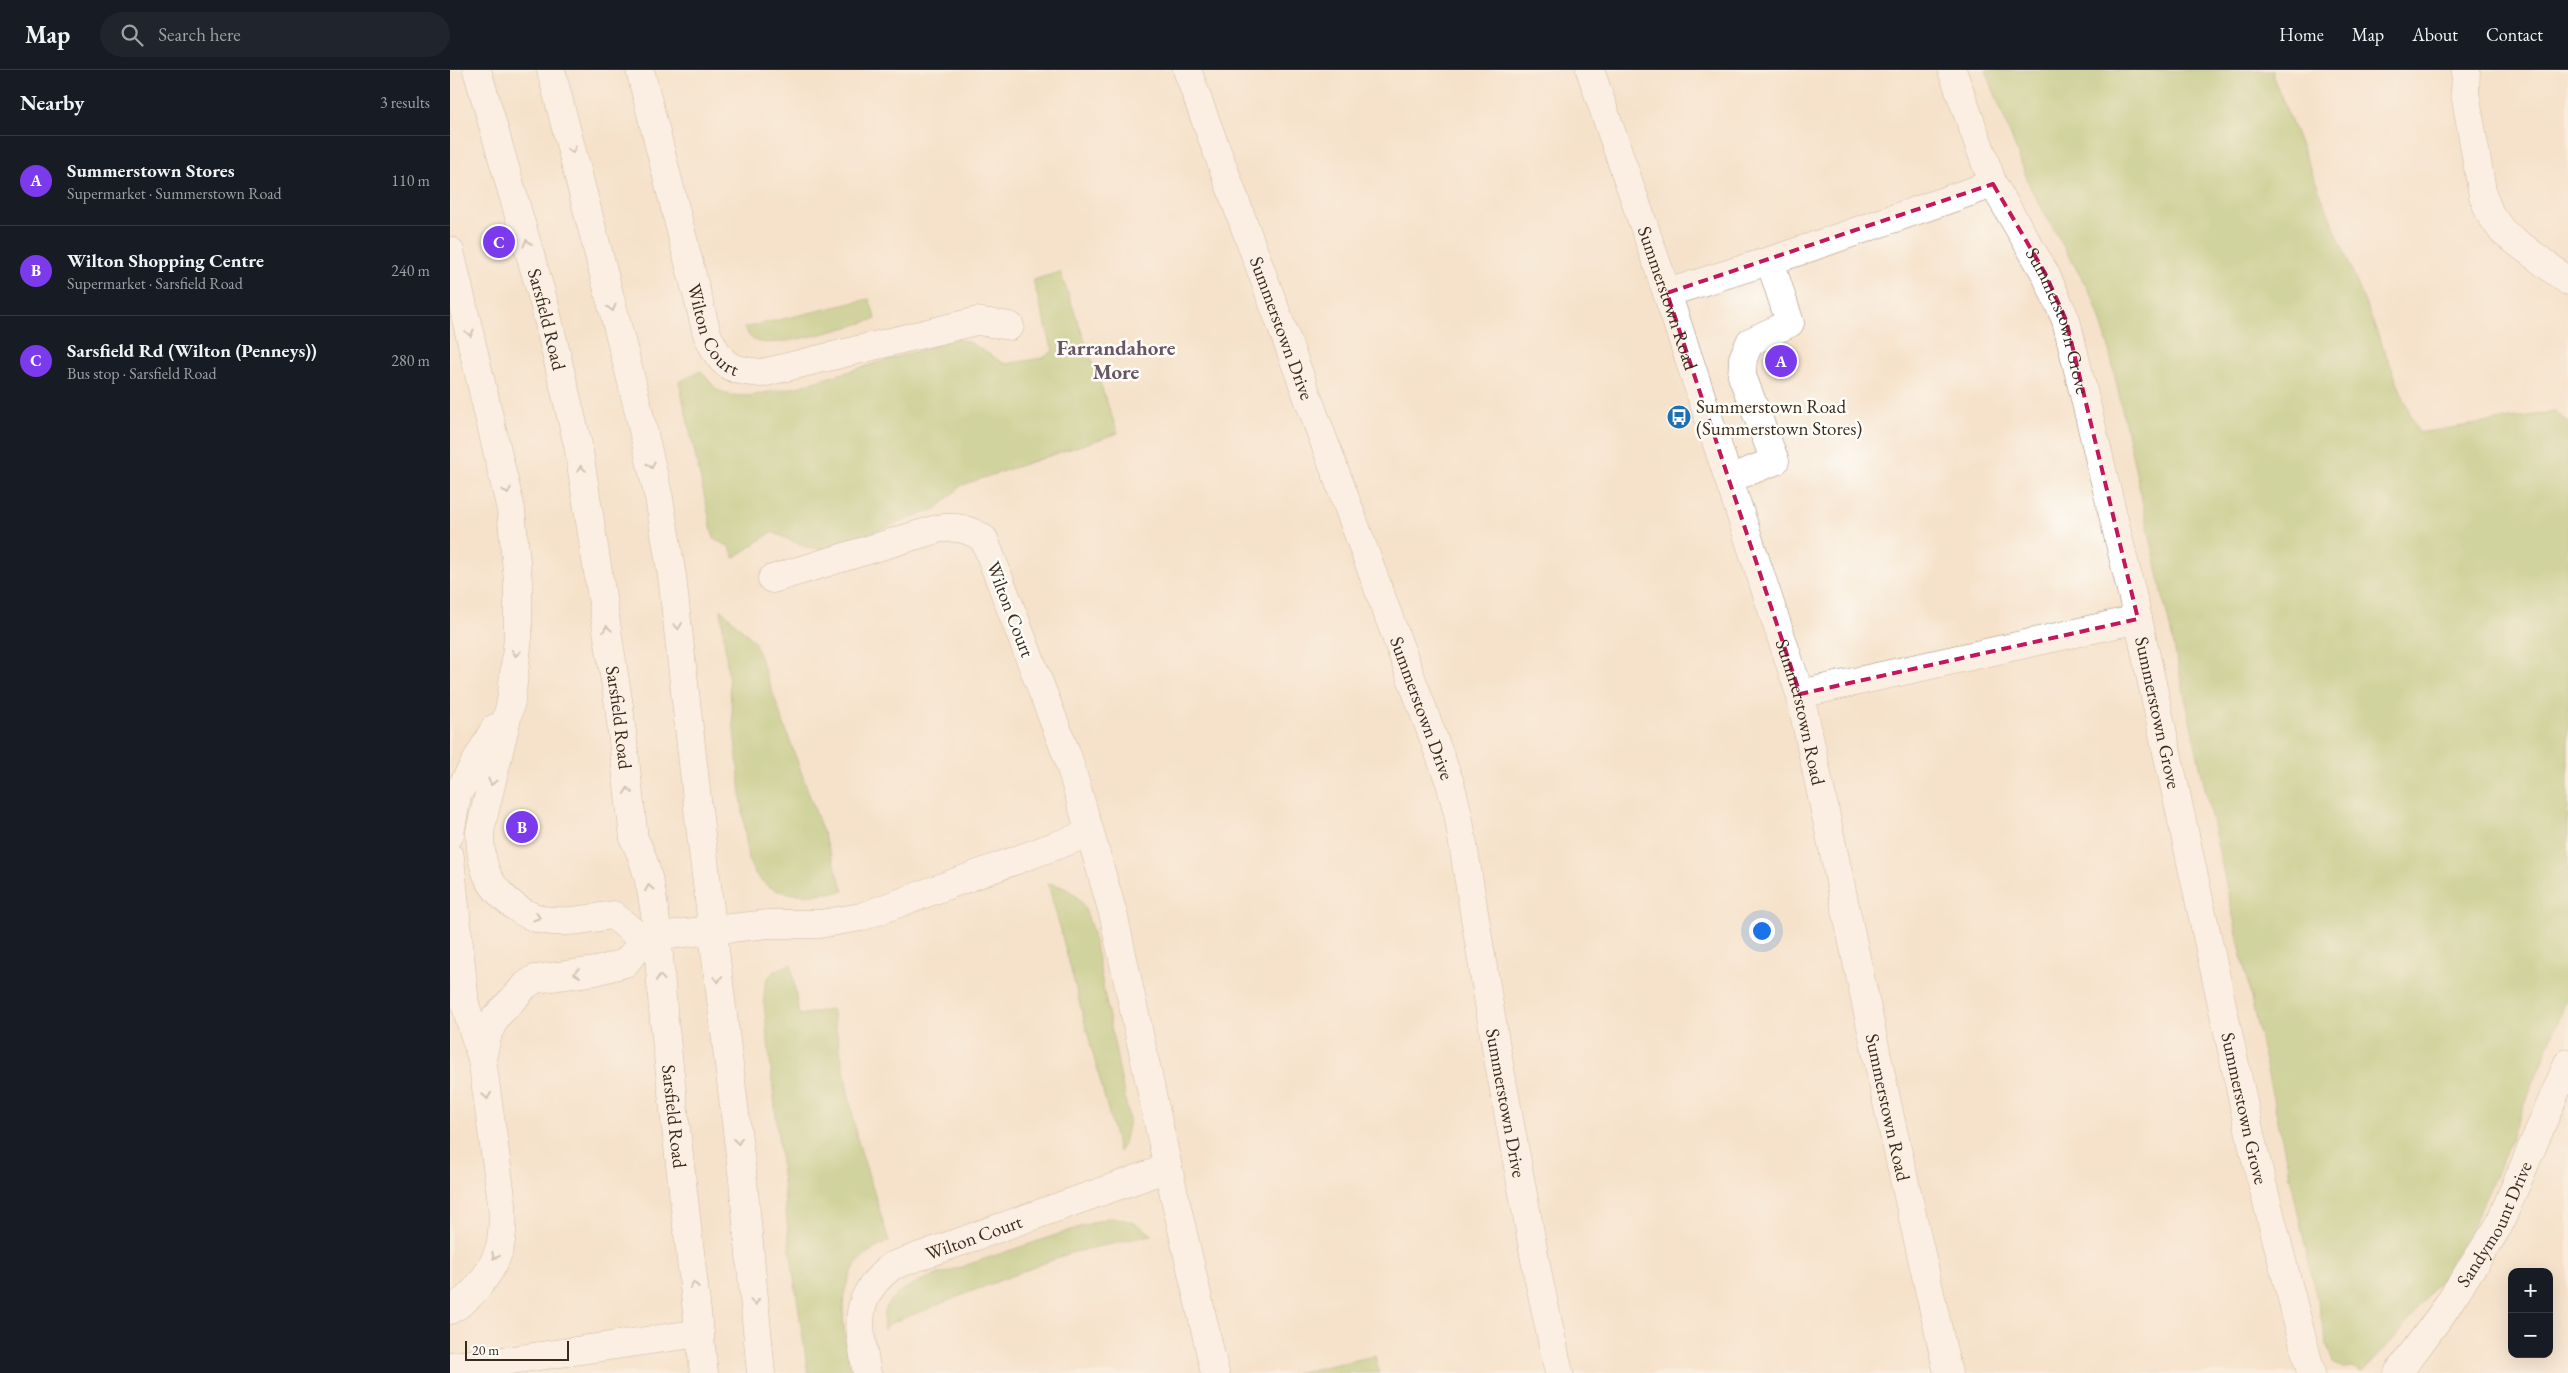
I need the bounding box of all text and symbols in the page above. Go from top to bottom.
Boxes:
search box [100,12,450,57]
text: Map [25,19,70,50]
icon: search [118,21,146,49]
text: Search here [158,22,241,47]
text: Home [2279,23,2324,46]
text: Map [2352,23,2384,46]
text: About [2412,23,2458,46]
text: Contact [2486,23,2543,46]
text: Nearby [20,89,84,116]
text: 3 results [380,92,430,113]
one-way arrow [566,146,577,155]
text: Summerstown Stores [67,158,235,183]
text: A [30,170,42,191]
text: 110 m [391,170,430,191]
text: Supermarket · Summerstown Road [67,183,282,204]
pin: C [483,223,515,261]
street label: Summerstown Road [1632,223,1704,374]
one-way arrow [522,240,532,248]
street label: Summerstown Grove [2020,243,2095,397]
text: Wilton Shopping Centre [67,248,264,273]
street label: Summerstown Drive [1244,253,1320,403]
text: B [31,260,41,281]
text: 240 m [391,260,430,281]
street label: Sarsfield Road [522,266,572,373]
text: Supermarket · Sarsfield Road [67,273,243,294]
street label: Wilton Court [682,281,742,382]
one-way arrow [607,303,617,311]
one-way arrow [464,328,475,337]
district label: Farrandahore More [1057,334,1176,385]
text: Sarsfield Rd (Wilton (Penneys)) [67,338,317,363]
pin: A [1765,342,1797,380]
text: C [30,350,42,371]
text: 280 m [391,350,430,371]
text: Bus stop · Sarsfield Road [67,363,217,384]
place label: Summerstown Road (Summerstown Stores) [1696,394,1862,441]
bus stop icon: Summerstown Road (Summerstown Stores) [1666,404,1692,430]
one-way arrow [645,461,656,470]
one-way arrow [577,465,587,473]
one-way arrow [501,486,512,495]
street label: Wilton Court [981,558,1040,661]
one-way arrow [672,622,683,630]
one-way arrow [602,625,613,633]
street label: Summerstown Drive [1384,633,1460,783]
street label: Summerstown Grove [2129,634,2187,791]
street label: Summerstown Road [1770,636,1831,788]
one-way arrow [511,649,522,657]
street label: Sarsfield Road [600,664,638,771]
one-way arrow [487,778,498,787]
one-way arrow [623,786,634,794]
pin: B [506,808,538,846]
one-way arrow [644,883,654,892]
one-way arrow [533,912,541,922]
your location [1749,918,1775,944]
one-way arrow [573,967,581,978]
one-way arrow [655,973,666,981]
one-way arrow [712,976,723,984]
street label: Summerstown Drive [1480,1027,1532,1180]
street label: Summerstown Grove [2215,1030,2274,1187]
street label: Summerstown Road [1860,1031,1916,1184]
street label: Sarsfield Road [656,1063,692,1170]
one-way arrow [482,1092,492,1101]
one-way arrow [732,1137,743,1145]
street label: Sandymount Drive [2451,1157,2538,1292]
street label: Wilton Court [922,1209,1025,1266]
one-way arrow [491,1251,501,1260]
map controls [2508,1268,2553,1358]
button: + [2508,1268,2553,1313]
one-way arrow [689,1281,700,1289]
one-way arrow [749,1299,760,1307]
button: − [2508,1313,2553,1358]
scale bar [465,1338,569,1361]
text: 20 m [472,1341,499,1359]

